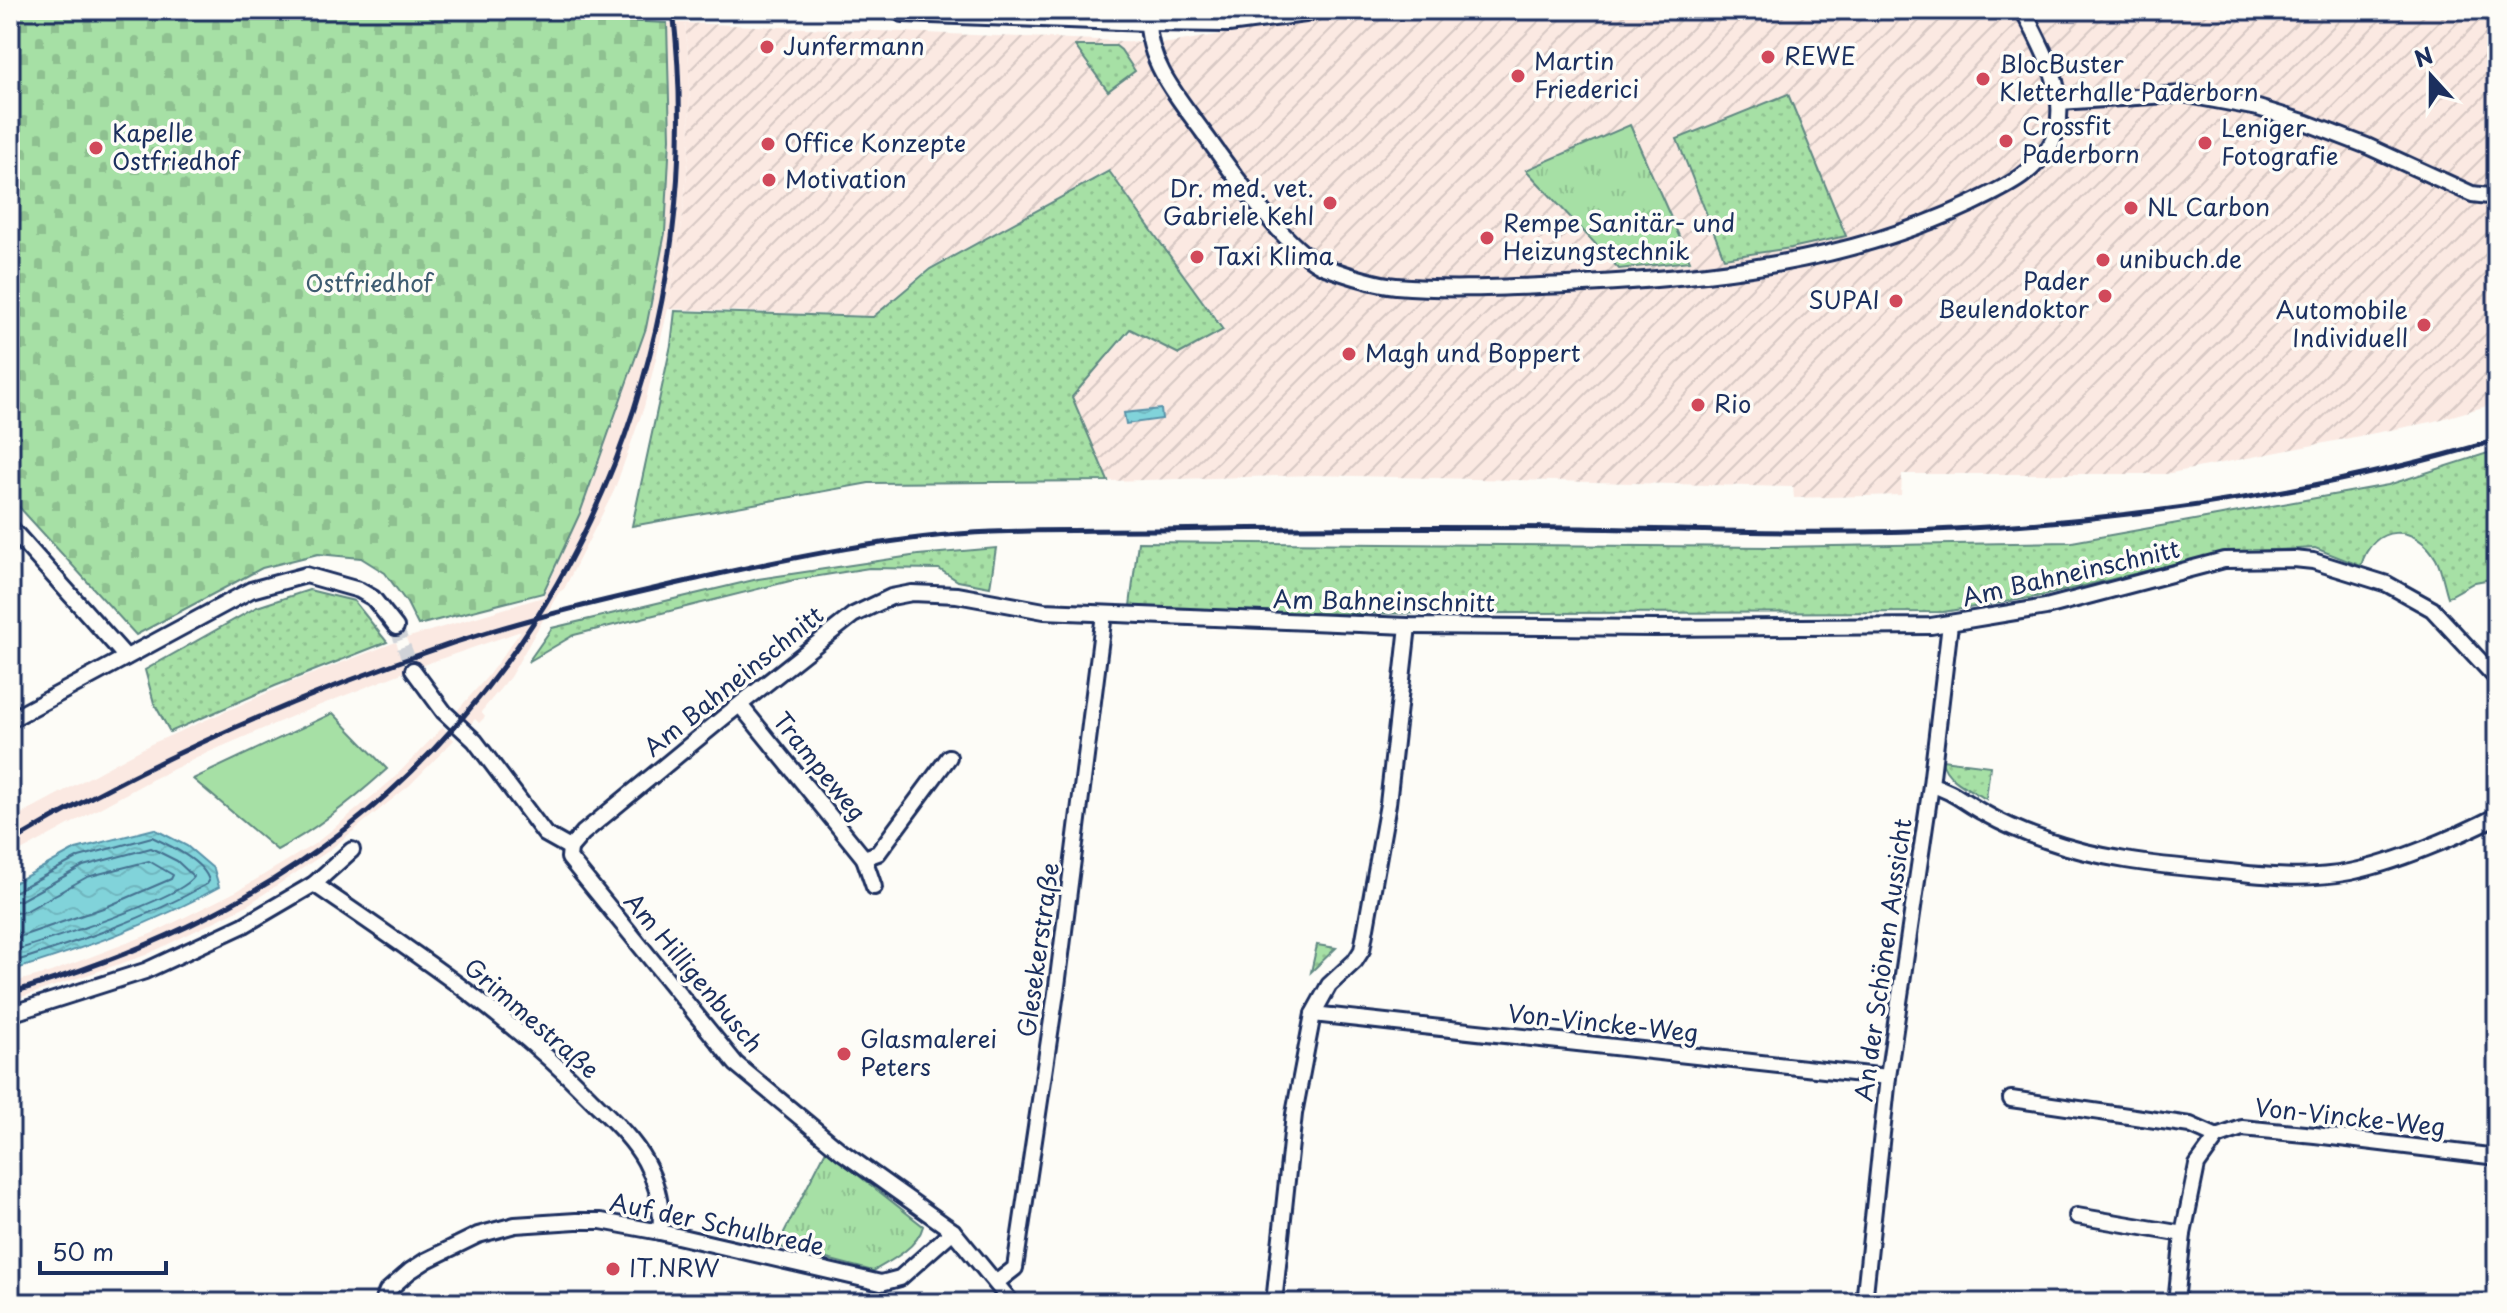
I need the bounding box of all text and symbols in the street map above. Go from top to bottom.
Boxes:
place label: Junfermann [783,27,925,63]
north arrow [2391,36,2471,116]
place label: REWE [1784,37,1856,73]
text: N [2409,37,2437,74]
marker: Junfermann [758,38,776,56]
place label: Martin Friederici [1534,42,1639,106]
place label: BlocBuster Kletterhalle Paderborn [1999,45,2259,109]
marker: REWE [1759,48,1777,66]
marker: Martin Friederici [1509,67,1527,85]
marker: BlocBuster Kletterhalle Paderborn [1974,70,1992,88]
place label: Crossfit Paderborn [2022,107,2140,171]
place label: Leniger Fotografie [2221,109,2339,173]
place label: Kapelle Ostfriedhof [112,114,241,178]
place label: Office Konzepte [784,124,966,160]
marker: Crossfit Paderborn [1997,132,2015,150]
marker: Leniger Fotografie [2196,134,2214,152]
marker: Office Konzepte [759,135,777,153]
marker: Kapelle Ostfriedhof [87,139,105,157]
place label: Motivation [785,160,907,196]
place label: Dr. med. vet. Gabriele Kehl [1163,169,1314,233]
marker: Motivation [760,171,778,189]
place label: NL Carbon [2147,188,2270,224]
marker: Dr. med. vet. Gabriele Kehl [1321,194,1339,212]
marker: NL Carbon [2122,199,2140,217]
place label: Rempe Sanitär- und Heizungstechnik [1503,204,1735,268]
marker: Rempe Sanitär- und Heizungstechnik [1478,229,1496,247]
place label: Taxi Klima [1213,237,1334,273]
place label: unibuch.de [2119,240,2242,276]
marker: Taxi Klima [1188,248,1206,266]
marker: unibuch.de [2094,251,2112,269]
place label: Pader Beulendoktor [1937,262,2090,326]
park label: Ostfriedhof [305,264,434,300]
place label: SUPAI [1808,281,1880,317]
marker: Pader Beulendoktor [2096,287,2114,305]
place label: Automobile Individuell [2276,291,2408,355]
marker: SUPAI [1887,292,1905,310]
marker: Automobile Individuell [2415,316,2433,334]
place label: Magh und Boppert [1365,334,1581,370]
marker: Magh und Boppert [1340,345,1358,363]
place label: Rio [1714,385,1751,421]
marker: Rio [1689,396,1707,414]
street label: Am Bahneinschnitt [1958,530,2183,615]
street label: Am Bahneinschnitt [1273,580,1495,620]
street label: Am Bahneinschnitt [635,597,830,764]
street label: Trampeweg [765,703,876,828]
street label: An der Schönen Aussicht [1844,816,1920,1104]
street label: Glesekerstraße [1007,860,1067,1039]
street label: Am Hilligenbusch [617,884,772,1060]
street label: Grimmestraße [457,949,608,1086]
street label: Von-Vincke-Weg [1506,994,1700,1050]
place label: Glasmalerei Peters [860,1020,997,1084]
marker: Glasmalerei Peters [835,1045,853,1063]
street label: Von-Vincke-Weg [2253,1088,2447,1144]
street label: Auf der Schulbrede [607,1183,828,1263]
scale bar [40,1225,166,1275]
text: 50 m [52,1233,114,1269]
place label: IT.NRW [629,1249,720,1285]
marker: IT.NRW [604,1260,622,1278]

